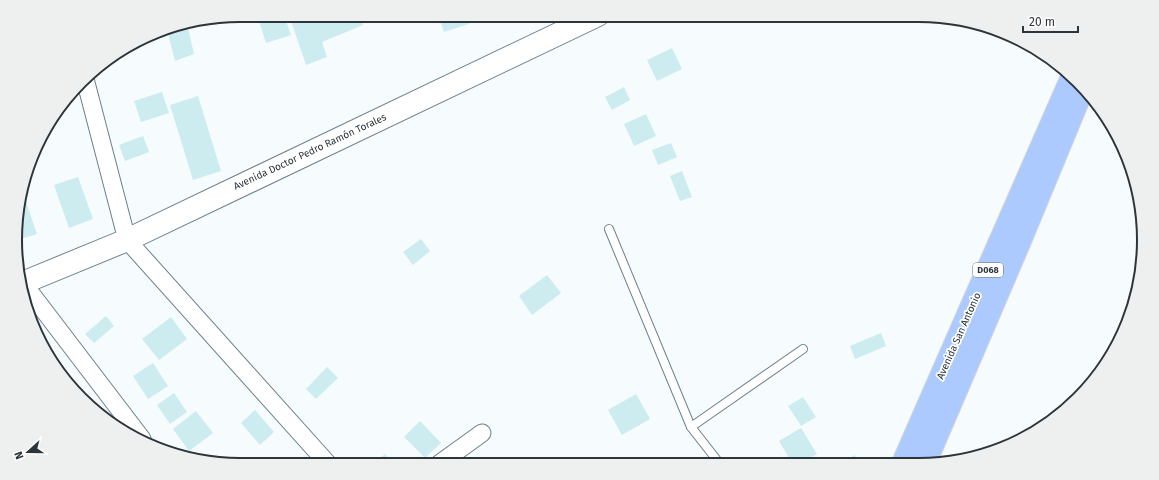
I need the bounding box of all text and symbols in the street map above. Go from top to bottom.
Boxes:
scale bar [1023,8,1078,34]
text: 20 m [1029,15,1055,29]
street label: Avenida Doctor Pedro Ramón Torales [232,111,389,193]
road number: D068 [973,263,1003,277]
street label: Avenida San Antonio [934,291,984,381]
north arrow [8,432,48,472]
text: N [12,450,27,461]

